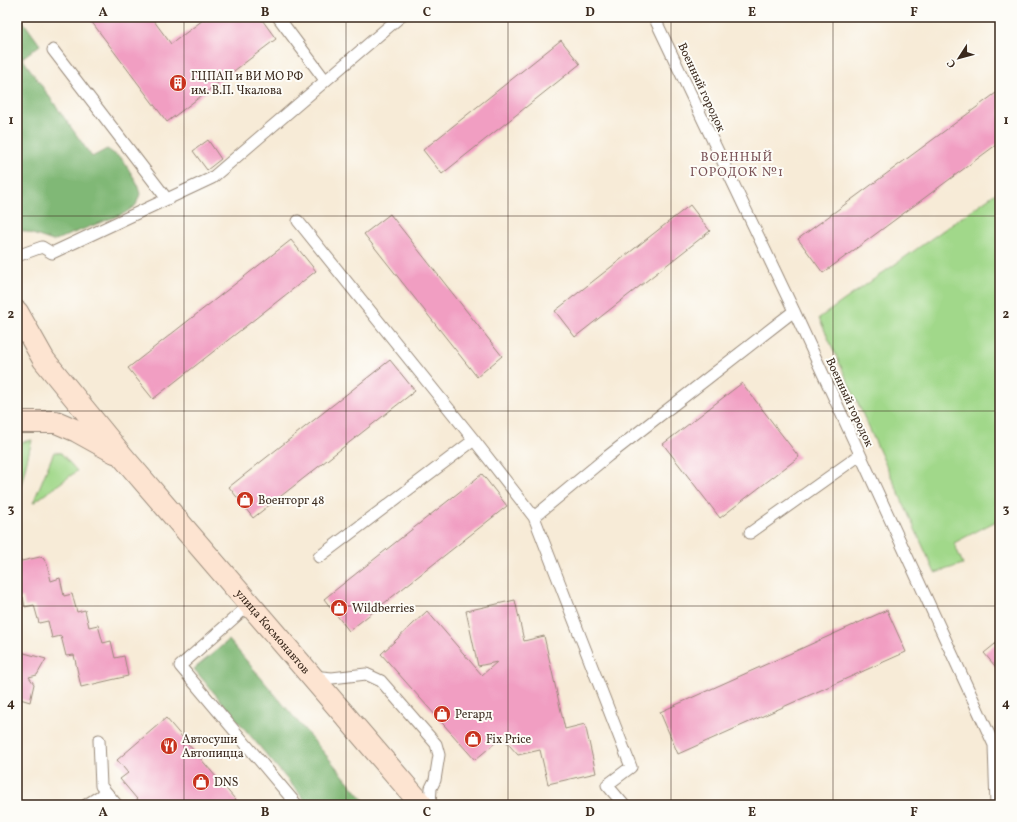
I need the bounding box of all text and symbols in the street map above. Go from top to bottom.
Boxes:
text: A [98,4,108,22]
text: B [261,4,270,22]
text: C [423,4,431,22]
text: D [585,4,595,22]
text: E [748,4,756,22]
text: F [910,4,918,22]
north arrow [939,38,979,78]
street label: Военный городок [673,40,729,135]
text: С [944,56,960,70]
place label: ГЦПАП и ВИ МО РФ им. В.П. Чкалова [191,69,303,99]
building icon: ГЦПАП и ВИ МО РФ им. В.П. Чкалова [168,73,188,93]
text: 1 [8,112,14,130]
text: 1 [1003,112,1009,130]
district label: ВОЕННЫЙ ГОРОДОК №1 [690,149,784,182]
text: 2 [8,306,15,324]
text: 2 [1003,306,1010,324]
street label: Военный городок [821,355,877,450]
shop icon: Военторг 48 [235,490,255,510]
place label: Военторг 48 [258,493,324,509]
text: 3 [8,501,15,519]
text: 3 [1003,501,1010,519]
street label: улица Космонавтов [231,586,313,678]
shop icon: Wildberries [329,598,349,618]
place label: Wildberries [352,601,414,617]
text: 4 [7,695,15,713]
text: 4 [1002,695,1010,713]
shop icon: Регард [432,704,452,724]
place label: Регард [455,707,492,723]
shop icon: Fix Price [463,729,483,749]
place label: Автосуши Автопицца [182,732,244,762]
place label: Fix Price [486,732,532,748]
restaurant icon: Автосуши Автопицца [159,736,179,756]
shop icon: DNS [191,772,211,792]
place label: DNS [214,775,238,791]
text: A [98,804,108,822]
text: B [261,804,270,822]
text: C [423,804,431,822]
text: D [585,804,595,822]
text: E [748,804,756,822]
text: F [910,804,918,822]

